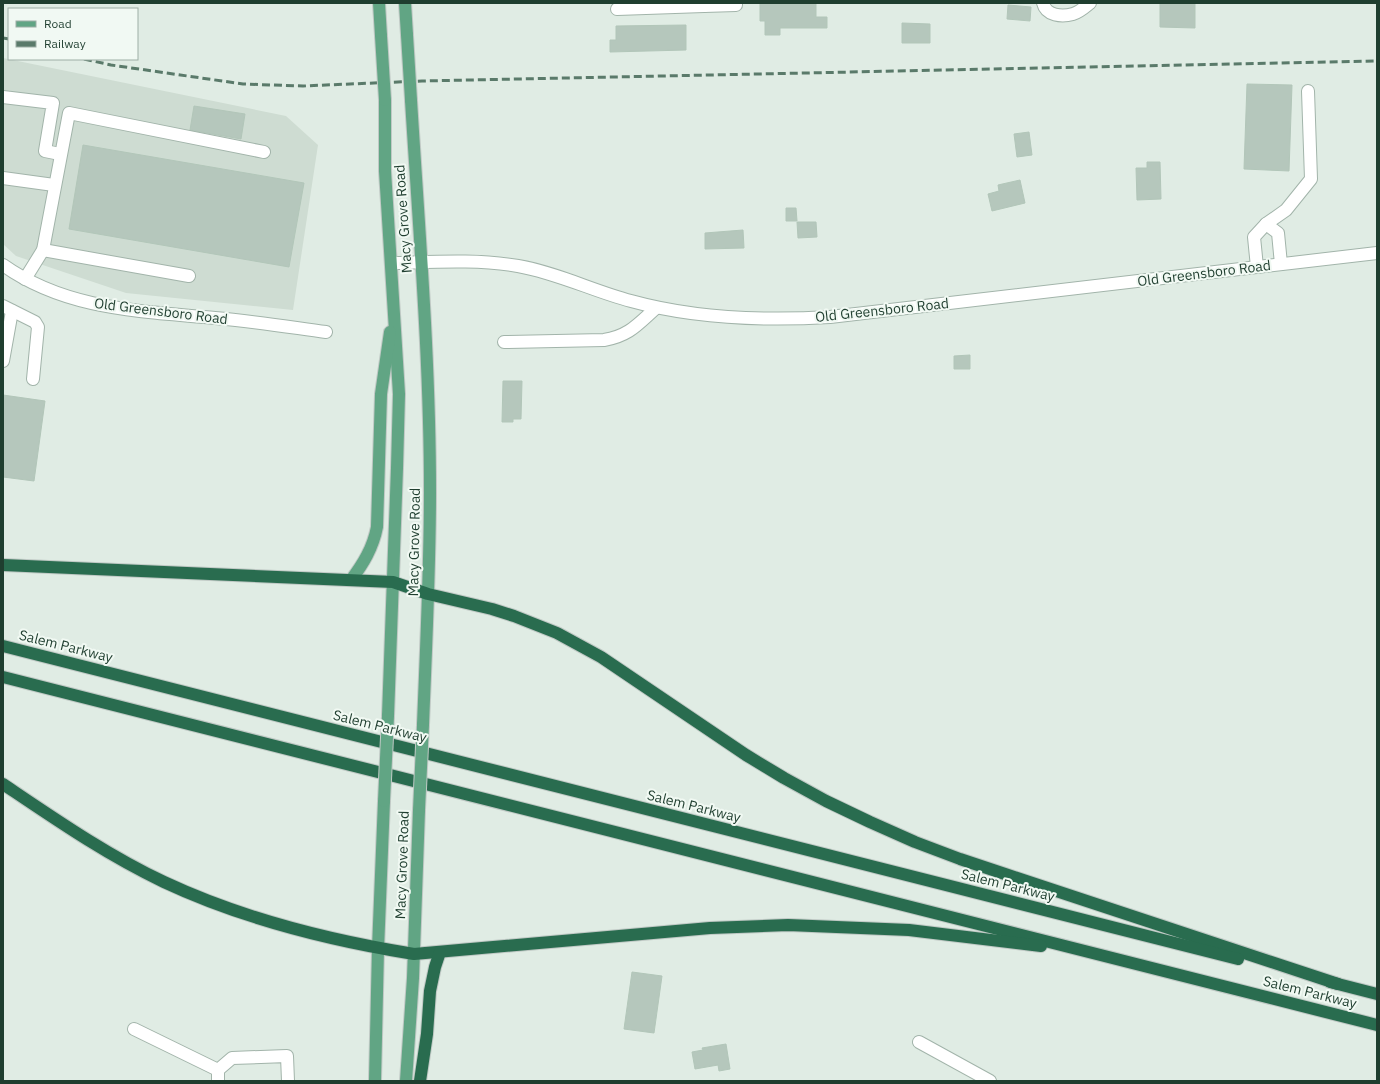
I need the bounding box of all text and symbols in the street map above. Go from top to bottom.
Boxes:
legend [8,8,138,60]
text: Road [44,16,72,31]
text: Railway [44,36,86,51]
street label: Macy Grove Road [390,164,416,274]
street label: Old Greensboro Road [1136,256,1272,290]
street label: Old Greensboro Road [93,294,229,328]
street label: Old Greensboro Road [814,294,950,326]
street label: Macy Grove Road [404,488,424,596]
street label: Salem Parkway [17,626,115,666]
street label: Salem Parkway [331,706,429,746]
street label: Salem Parkway [645,786,743,826]
street label: Macy Grove Road [391,810,413,920]
street label: Salem Parkway [959,865,1057,905]
street label: Salem Parkway [1261,972,1359,1012]

